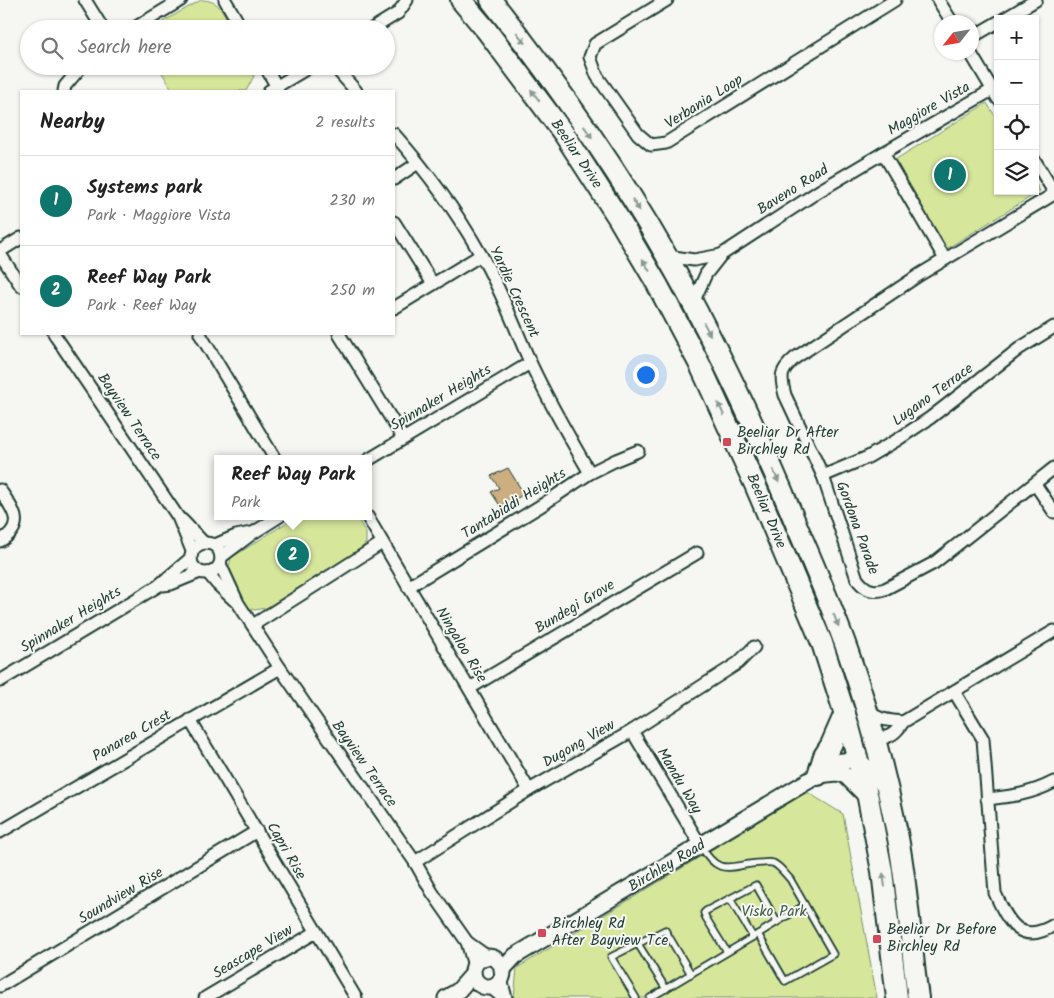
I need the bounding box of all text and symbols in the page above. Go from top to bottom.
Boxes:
north arrow [934,15,979,60]
map controls [994,15,1039,195]
button: + [994,15,1039,60]
search box [20,20,395,75]
one-way arrow [516,31,527,44]
text: Search here [78,33,172,63]
icon: search [38,34,66,62]
button: − [994,60,1039,105]
street label: Verbania Loop [660,68,748,136]
street label: Maggiore Vista [883,76,975,142]
one-way arrow [529,89,540,102]
button: locate [994,105,1039,150]
text: Nearby [40,106,105,139]
text: 2 results [315,110,375,135]
street label: Beeliar Drive [544,114,608,194]
one-way arrow [583,125,593,139]
button: layers [994,150,1039,195]
pin: 1 [934,156,966,194]
street label: Baveno Road [752,158,834,222]
text: Systems park [87,173,202,203]
text: 1 [54,188,58,213]
text: 230 m [329,188,375,213]
one-way arrow [632,198,641,211]
text: Park · Maggiore Vista [87,203,231,228]
street label: Yardie Crescent [482,242,546,342]
one-way arrow [641,259,650,272]
text: Reef Way Park [87,263,211,293]
text: 2 [51,278,61,303]
text: 250 m [330,278,375,303]
text: Park · Reef Way [87,293,196,318]
one-way arrow [703,322,711,337]
street label: Lugano Terrace [887,357,979,433]
street label: Spinnaker Heights [386,358,497,438]
your location [633,362,659,388]
street label: Bayview Terrace [91,368,167,466]
one-way arrow [717,402,725,416]
place label: Beeliar Dr After Birchley Rd [737,421,839,462]
marker: Beeliar Dr After Birchley Rd [721,436,733,448]
popup [214,455,372,520]
text: Reef Way Park [231,460,355,490]
street label: Tantabiddi Heights [457,462,572,546]
one-way arrow [772,469,780,483]
street label: Beeliar Drive [739,470,793,553]
street label: Gordona Parade [829,478,885,578]
text: Park [231,490,260,515]
pin: 2 [277,536,309,574]
street label: Bundegi Grove [530,573,620,640]
street label: Spinnaker Heights [16,580,127,660]
street label: Ningaloo Rise [429,603,493,688]
one-way arrow [832,613,840,628]
street label: Panarea Crest [88,704,176,768]
street label: Dugong View [538,713,621,774]
street label: Bayview Terrace [325,716,403,813]
street label: Mandu Way [650,743,709,819]
street label: Capri Rise [260,818,312,885]
street label: Birchley Road [624,833,711,899]
street label: Soundview Rise [74,861,168,931]
one-way arrow [880,872,888,888]
park label: Visko Park [742,900,807,924]
place label: Birchley Rd After Bayview Tce [552,912,668,953]
street label: Seascape View [208,918,299,986]
place label: Beeliar Dr Before Birchley Rd [887,918,997,959]
marker: Birchley Rd After Bayview Tce [536,927,548,939]
marker: Beeliar Dr Before Birchley Rd [871,933,883,945]

